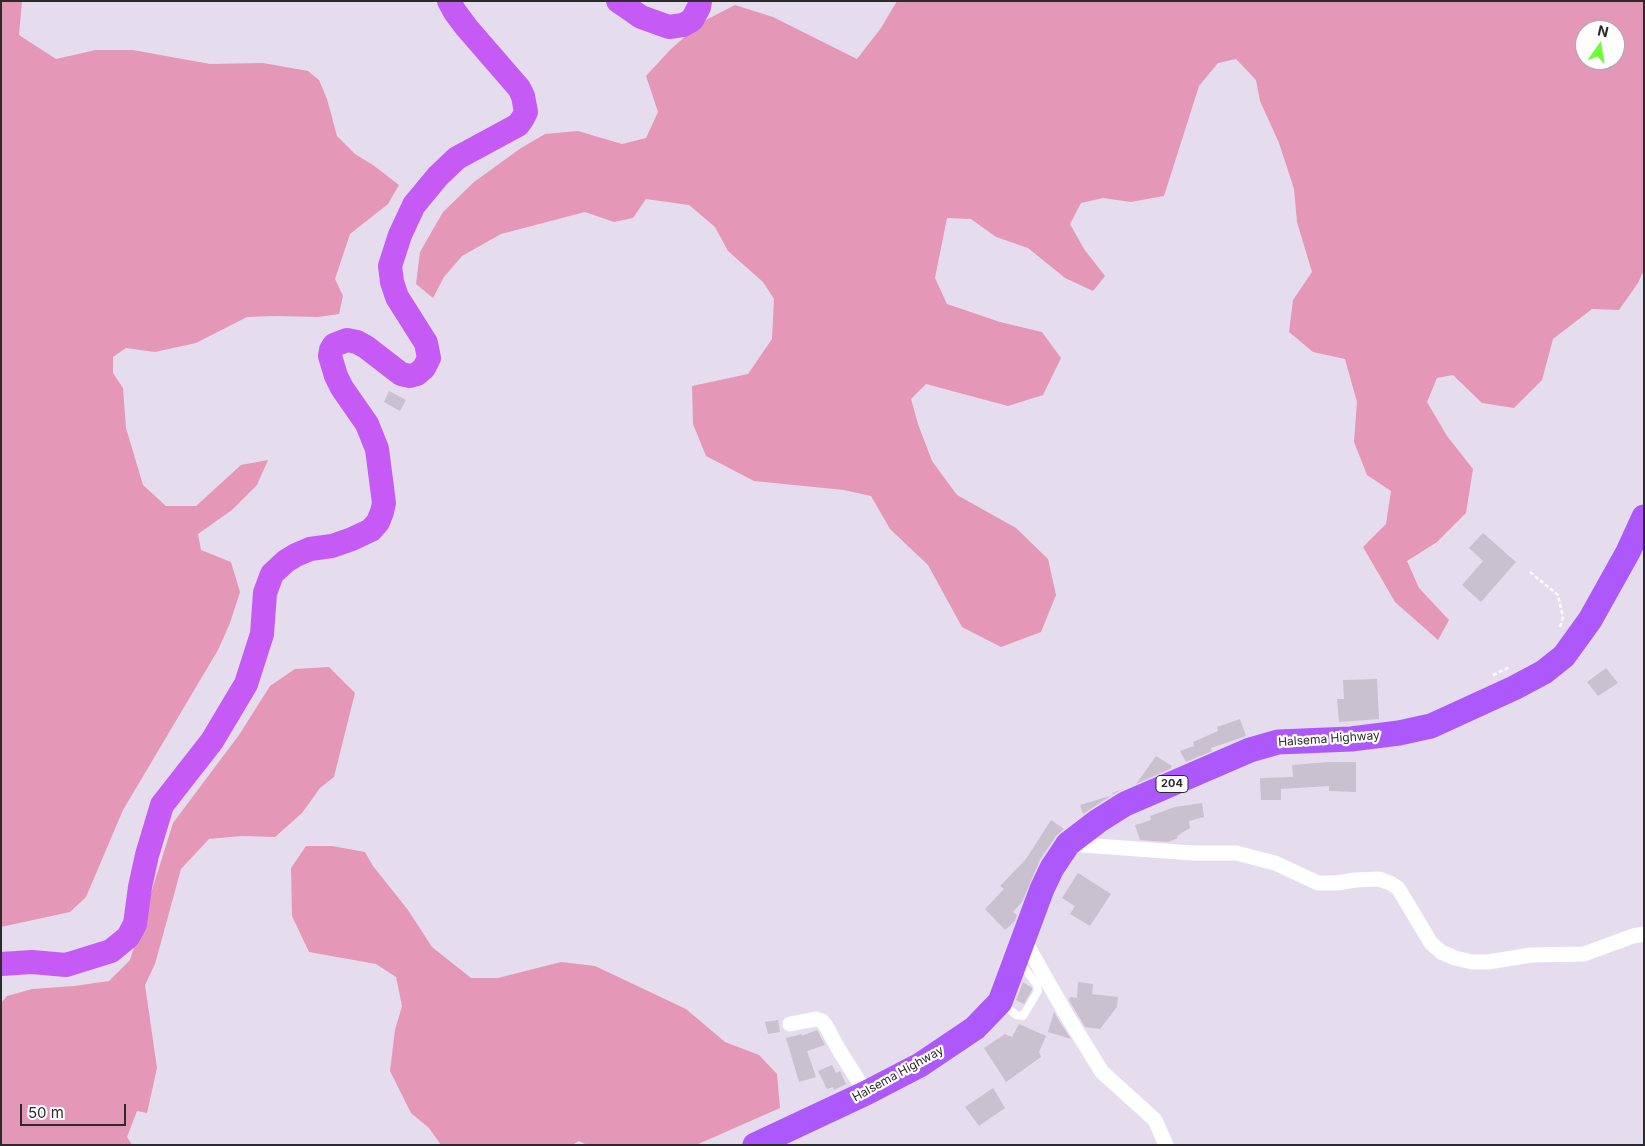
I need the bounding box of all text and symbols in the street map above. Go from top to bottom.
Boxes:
north arrow [1575,20,1625,70]
text: N [1596,21,1610,40]
street label: Halsema Highway [1278,728,1380,750]
road number: 204 [1156,776,1188,792]
street label: Halsema Highway [850,1043,946,1105]
scale bar [22,1094,129,1126]
text: 50 m [28,1103,64,1122]

